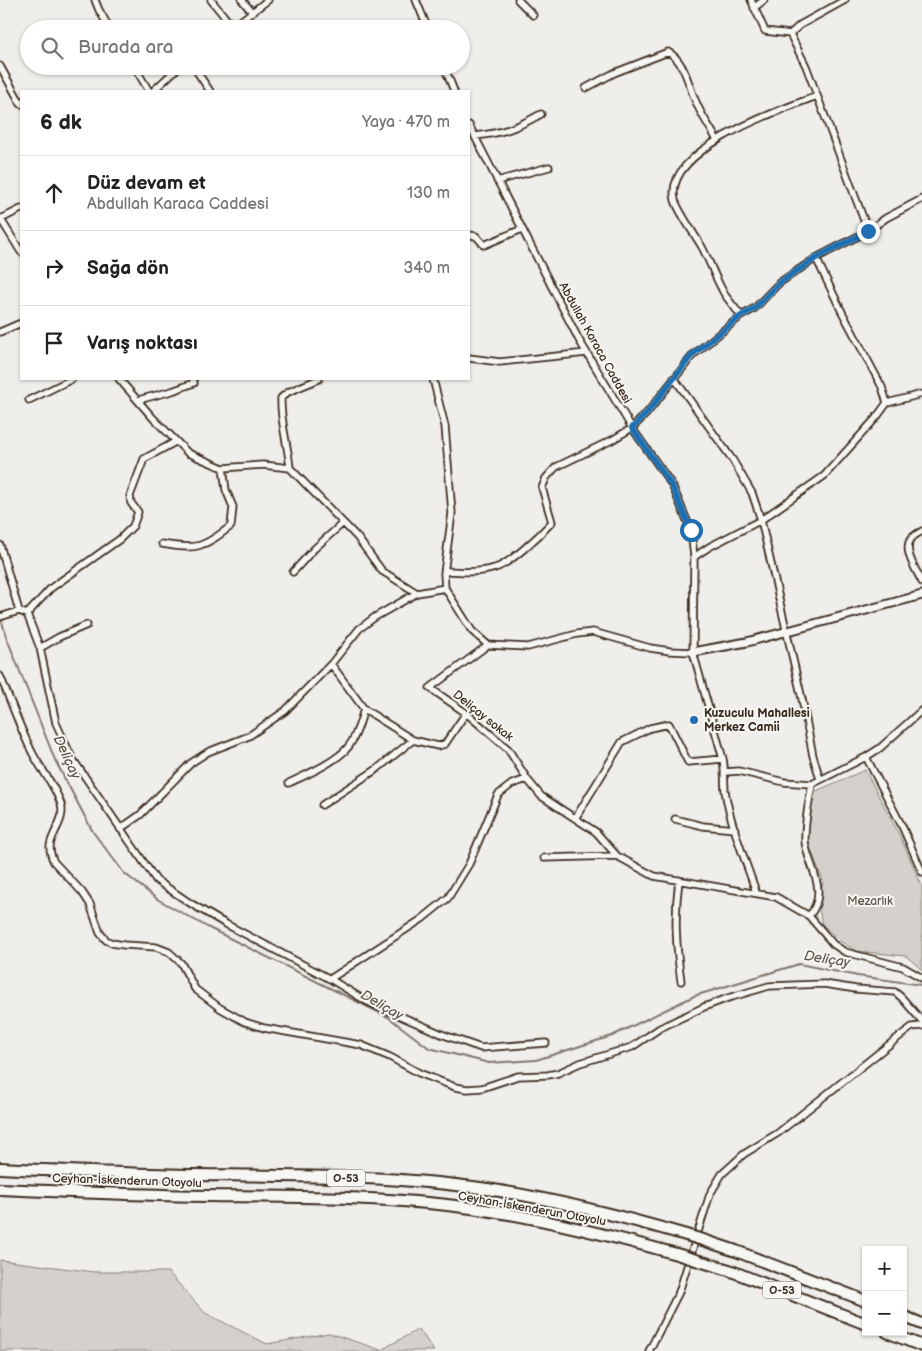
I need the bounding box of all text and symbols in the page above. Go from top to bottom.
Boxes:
search box [20,20,470,75]
icon: search [38,34,66,62]
text: Burada ara [78,36,174,59]
text: 6 dk [40,110,82,135]
text: Yaya · 470 m [362,113,450,132]
text: Düz devam et [87,172,206,195]
icon: ahead [40,179,68,207]
text: 130 m [407,184,450,203]
text: Abdullah Karaca Caddesi [87,195,269,214]
route end [857,220,880,243]
icon: right [40,254,68,282]
text: Sağa dön [87,257,169,280]
text: 340 m [403,259,450,278]
street label: Abdullah Karaca Caddesi [555,280,635,406]
icon: arrive [40,329,68,357]
text: Varış noktası [87,332,198,355]
route start [680,519,703,542]
street label: Deliçay sokak [450,687,516,745]
place label: Kuzuculu Mahallesi Merkez Camii [704,706,810,735]
marker: Kuzuculu Mahallesi Merkez Camii [688,714,700,726]
water label: Deliçay [50,732,85,782]
park label: Mezarlık [847,894,893,909]
water label: Deliçay [803,947,852,971]
water label: Deliçay [358,986,407,1024]
street label: Ceyhan-İskenderun Otoyolu [52,1170,202,1191]
road number: O-53 [327,1170,365,1186]
street label: Ceyhan-İskenderun Otoyolu [457,1188,607,1229]
map controls [862,1246,907,1336]
button: + [862,1246,907,1291]
road number: O-53 [763,1282,801,1298]
button: − [862,1291,907,1336]

